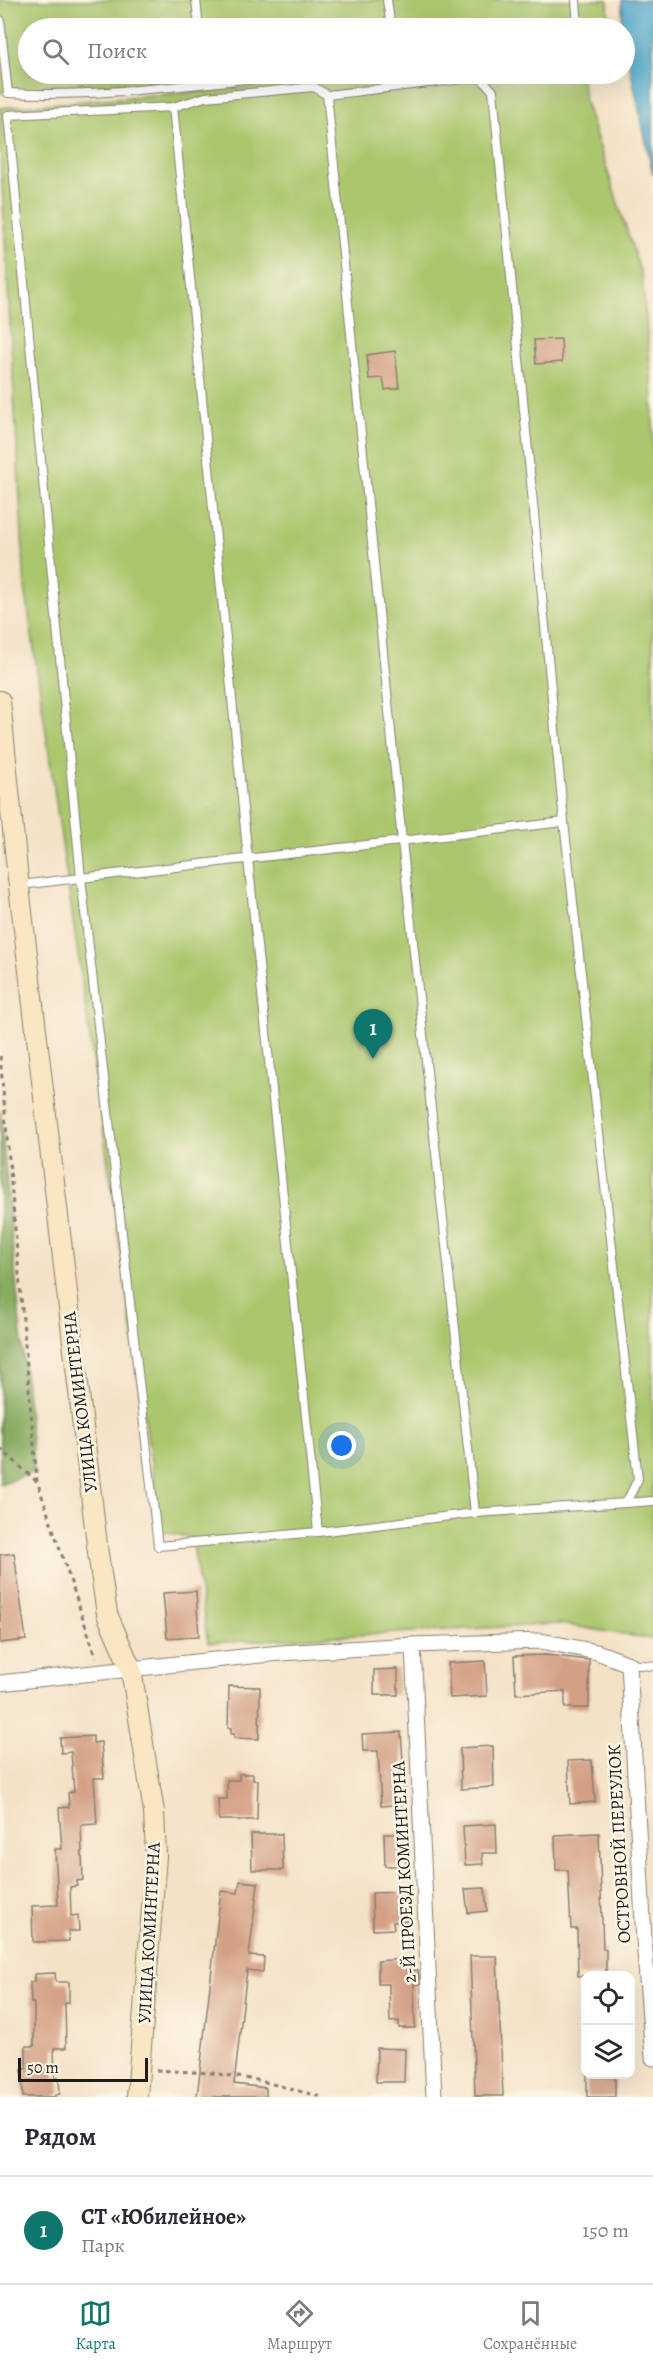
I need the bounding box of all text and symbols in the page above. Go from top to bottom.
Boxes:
search box [18,18,635,84]
icon: search [39,35,72,68]
text: Поиск [87,36,147,66]
pin: 1 [354,1010,392,1059]
street label: УЛИЦА КОМИНТЕРНА [57,1310,103,1494]
your location [327,1431,356,1460]
street label: ОСТРОВНОЙ ПЕРЕУЛОК [602,1743,636,1944]
street label: 2-Й ПРОЕЗД КОМИНТЕРНА [386,1760,422,1984]
street label: УЛИЦА КОМИНТЕРНА [132,1841,166,2024]
map controls [581,1971,635,2079]
button: locate [581,1971,635,2025]
button: layers [581,2025,635,2079]
scale bar [18,2055,148,2082]
text: 50 m [27,2057,59,2079]
text: Рядом [24,2119,96,2154]
text: СТ «Юбилейное» [81,2202,246,2232]
text: 1 [40,2217,47,2244]
text: 150 m [582,2217,629,2244]
text: Парк [81,2232,125,2259]
tab: Карта [76,2297,116,2355]
tab: Маршрут [267,2297,332,2355]
tab: Сохранённые [483,2297,577,2355]

